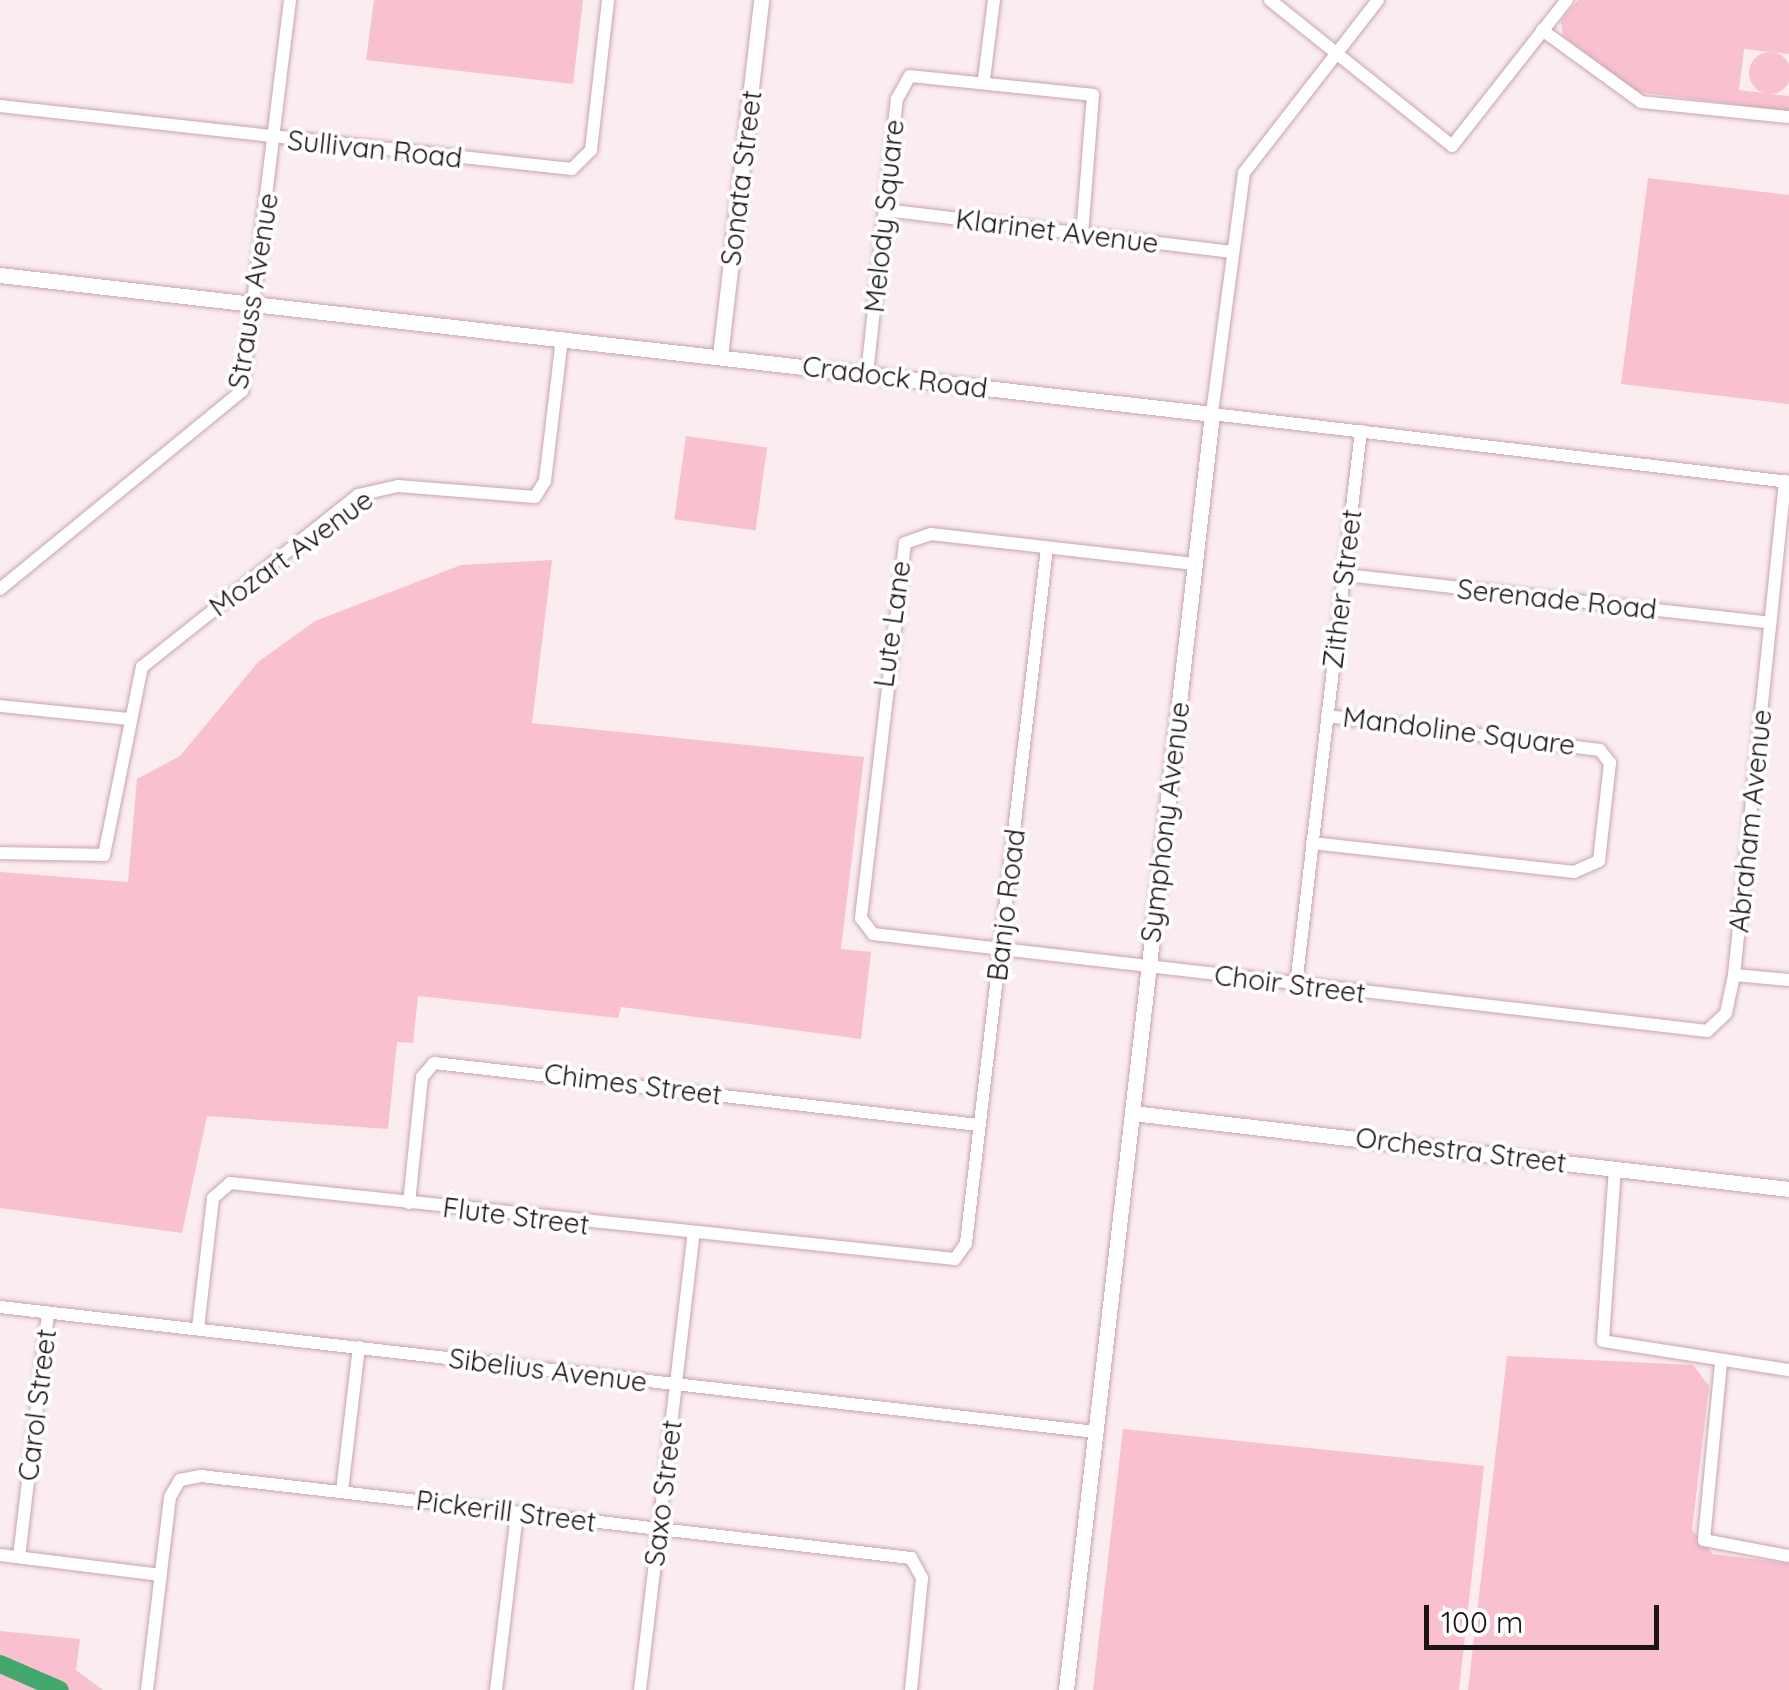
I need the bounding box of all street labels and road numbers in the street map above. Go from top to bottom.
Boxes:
street label: Sonata Street [714,88,768,268]
street label: Melody Square [857,118,911,314]
street label: Sullivan Road [286,123,464,175]
street label: Strauss Avenue [221,191,285,391]
street label: Klarinet Avenue [954,202,1160,260]
street label: Cradock Road [801,349,989,405]
street label: Mozart Avenue [203,482,379,624]
street label: Zither Street [1316,507,1368,671]
street label: Lute Lane [866,559,918,689]
street label: Serenade Road [1455,572,1659,626]
street label: Symphony Avenue [1134,700,1196,944]
street label: Mandoline Square [1341,700,1577,762]
street label: Abraham Avenue [1722,708,1778,934]
street label: Banjo Road [980,827,1032,983]
street label: Choir Street [1212,958,1368,1010]
street label: Chimes Street [542,1056,724,1112]
street label: Orchestra Street [1354,1120,1568,1180]
street label: Flute Street [441,1190,591,1242]
street label: Carol Street [11,1327,63,1483]
street label: Sibelius Avenue [447,1341,649,1399]
street label: Saxo Street [637,1418,689,1568]
street label: Pickerill Street [414,1483,598,1539]

